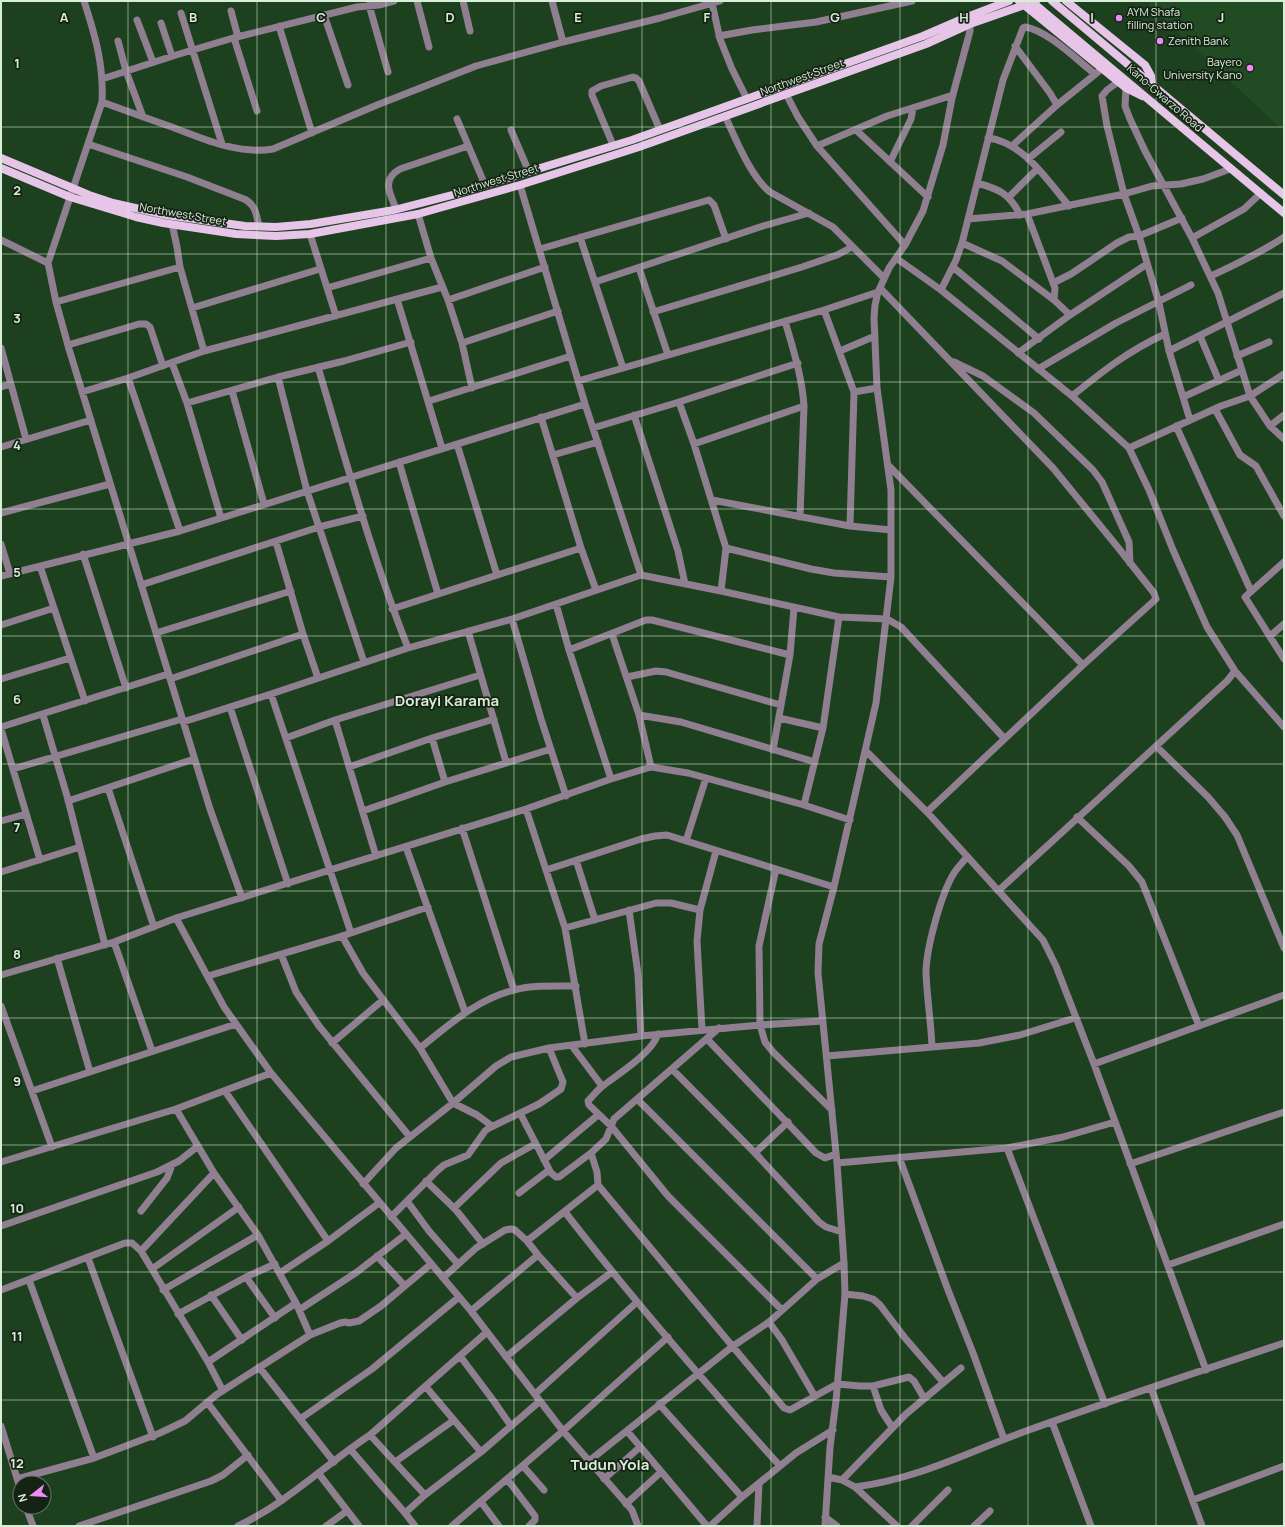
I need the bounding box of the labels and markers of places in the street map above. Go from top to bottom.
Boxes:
place label: AYM Shafa filling station [1127,4,1193,32]
marker: AYM Shafa filling station [1114,13,1124,23]
place label: Zenith Bank [1168,33,1229,48]
marker: Zenith Bank [1155,36,1165,46]
place label: Bayero University Kano [1163,54,1242,82]
marker: Bayero University Kano [1245,63,1255,73]

